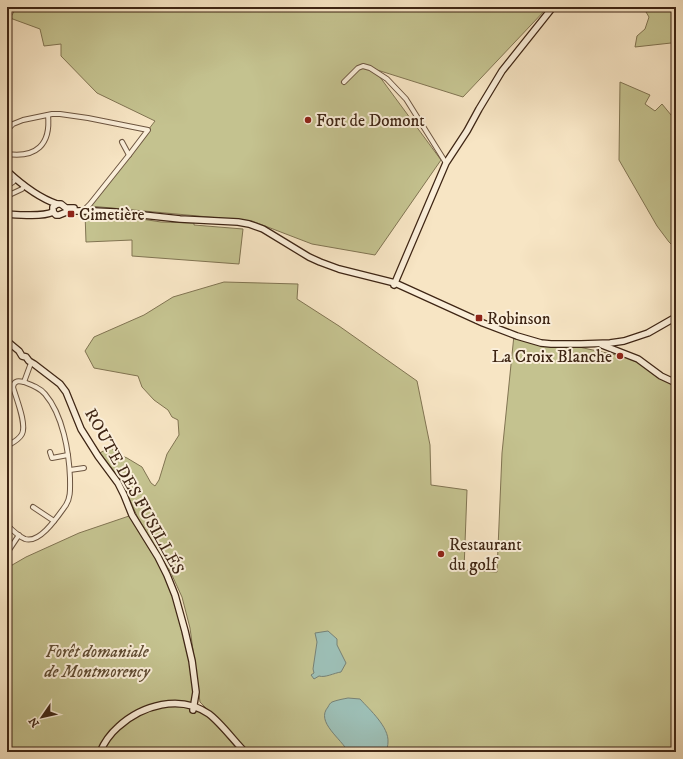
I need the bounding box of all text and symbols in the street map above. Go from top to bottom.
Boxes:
place label: Fort de Domont [316,110,425,132]
marker: Fort de Domont [303,115,313,125]
place label: Cimetière [79,204,145,226]
marker: Cimetière [66,209,76,219]
place label: Robinson [487,308,551,330]
marker: Robinson [474,313,484,323]
place label: La Croix Blanche [492,346,612,368]
marker: La Croix Blanche [615,351,625,361]
street label: ROUTE DES FUSILLÉS [79,404,189,579]
place label: Restaurant du golf [449,534,522,576]
marker: Restaurant du golf [436,549,446,559]
park label: Forêt domaniale de Montmorency [43,641,151,683]
north arrow [22,697,62,737]
text: N [26,714,43,730]

